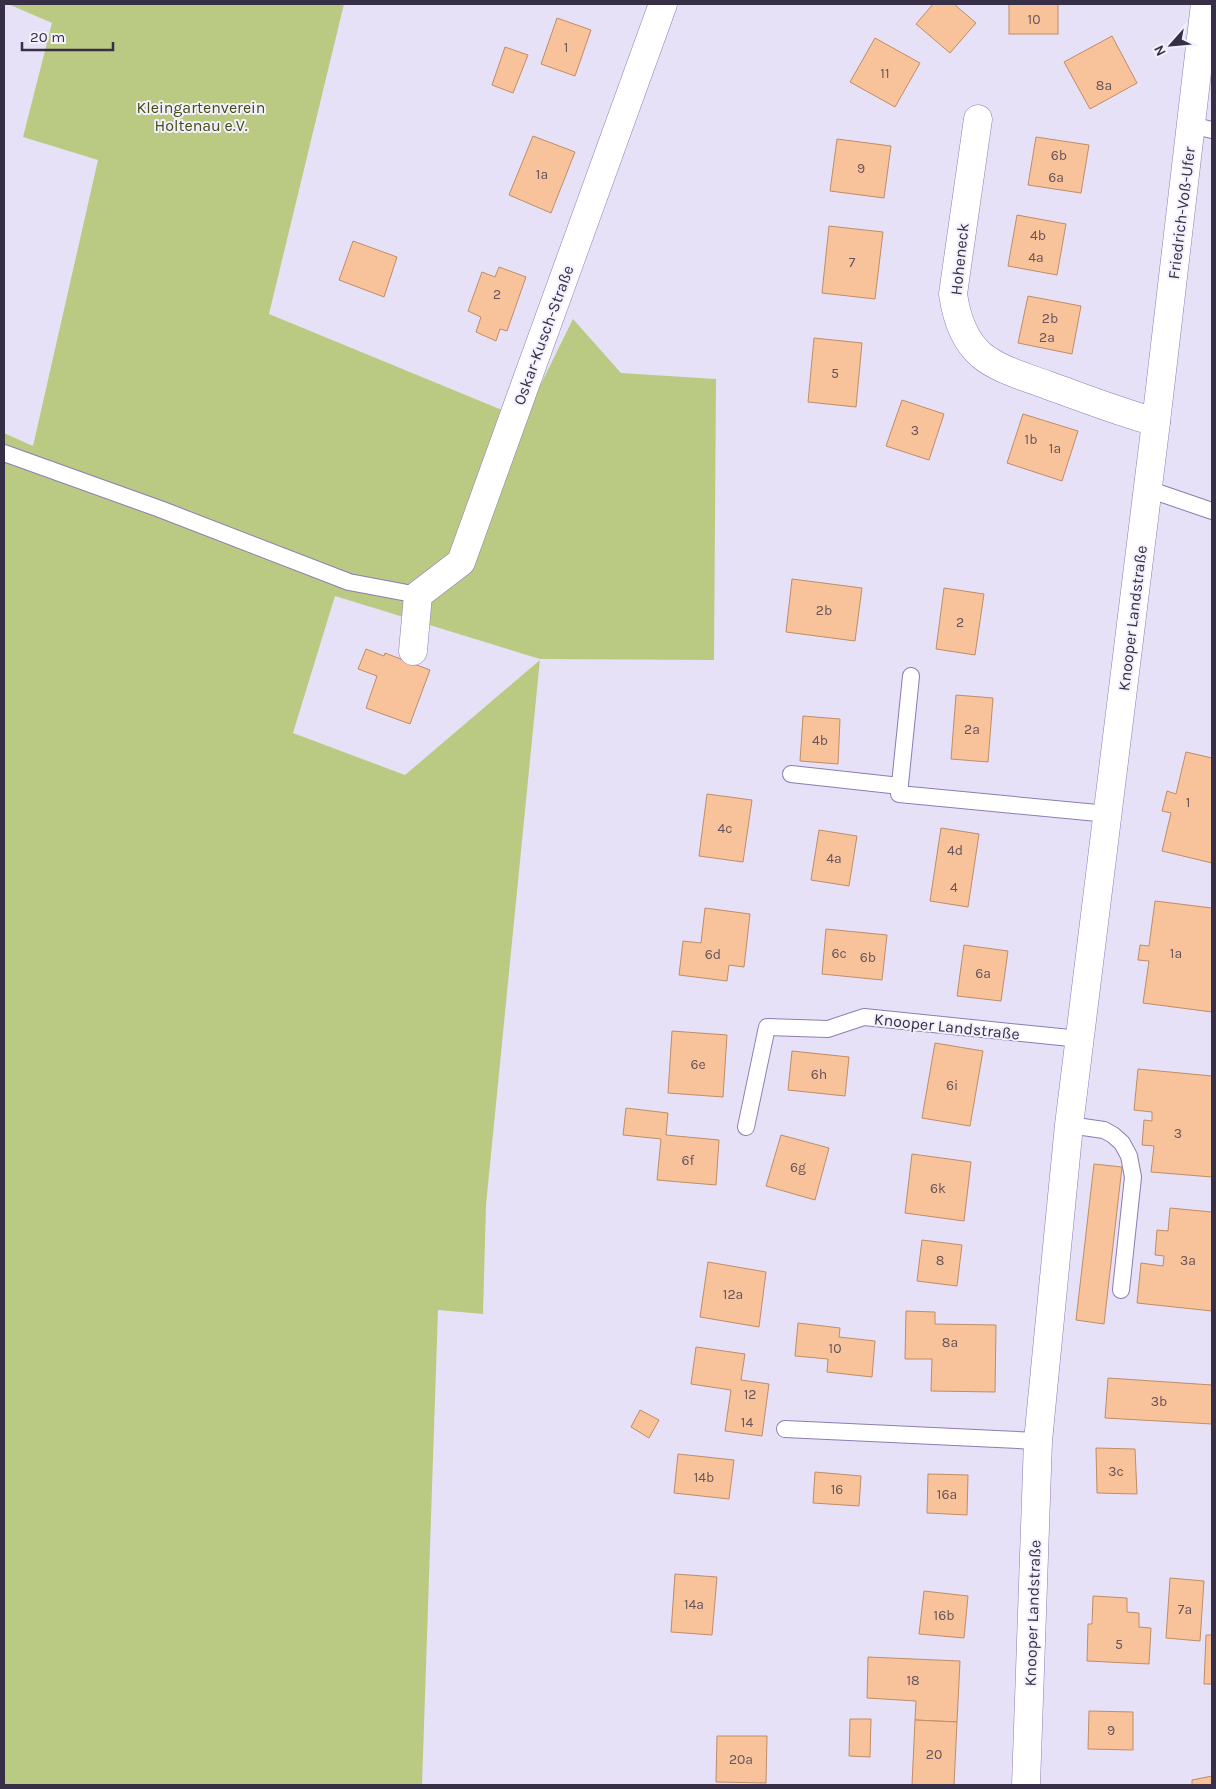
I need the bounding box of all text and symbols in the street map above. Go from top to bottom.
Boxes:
house number: 10 [1028,11,1040,28]
scale bar [22,20,114,52]
north arrow [1146,20,1196,70]
text: 20 m [30,28,65,46]
house number: 1 [564,39,568,56]
text: N [1150,42,1170,59]
house number: 11 [880,65,890,82]
house number: 8a [1096,77,1112,94]
park label: Kleingartenverein Holtenau e.V. [136,98,266,135]
street label: Friedrich-Voß-Ufer [1164,146,1199,280]
house number: 6b [1051,147,1067,164]
house number: 9 [857,160,865,177]
house number: 1a [536,166,548,183]
house number: 6a [1048,169,1064,186]
street label: Hoheneck [946,222,973,296]
house number: 4b [1030,227,1046,244]
house number: 4a [1028,249,1044,266]
house number: 7 [849,254,856,271]
street label: Oskar-Kusch-Straße [509,263,578,408]
house number: 2 [493,286,501,303]
house number: 2b [1042,310,1058,327]
house number: 2a [1039,329,1055,346]
house number: 5 [831,365,839,382]
house number: 3 [911,422,919,439]
house number: 1b [1025,431,1037,448]
house number: 1a [1049,440,1061,457]
street label: Knooper Landstraße [1114,544,1151,692]
house number: 2b [816,602,832,619]
house number: 2 [956,614,964,631]
house number: 2a [964,721,980,738]
house number: 4b [812,732,828,749]
house number: 1 [1186,794,1190,811]
house number: 4c [717,820,733,837]
house number: 4d [947,842,963,859]
house number: 4a [826,850,842,867]
house number: 4 [950,879,958,896]
house number: 6c [831,945,847,962]
house number: 1a [1170,945,1182,962]
house number: 6d [705,946,721,963]
house number: 6b [860,949,876,966]
house number: 6a [975,965,991,982]
street label: Knooper Landstraße [873,1009,1021,1044]
house number: 6e [690,1056,706,1073]
house number: 6h [811,1066,827,1083]
house number: 6i [946,1077,958,1094]
house number: 3 [1174,1125,1182,1142]
house number: 6f [682,1152,695,1169]
house number: 6g [790,1159,806,1176]
house number: 6k [930,1180,946,1197]
house number: 8 [936,1252,944,1269]
house number: 3a [1180,1252,1196,1269]
house number: 12a [723,1286,743,1303]
house number: 8a [942,1334,958,1351]
house number: 10 [829,1340,841,1357]
house number: 12 [744,1386,756,1403]
house number: 3b [1151,1393,1167,1410]
house number: 14 [741,1414,753,1431]
house number: 3c [1108,1463,1124,1480]
house number: 14b [694,1469,714,1486]
house number: 16 [831,1481,843,1498]
house number: 16a [937,1486,957,1503]
street label: Knooper Landstraße [1020,1539,1045,1687]
house number: 14a [684,1596,704,1613]
house number: 7a [1178,1601,1192,1618]
house number: 16b [934,1607,954,1624]
house number: 5 [1115,1636,1123,1653]
house number: 18 [906,1672,920,1689]
house number: 9 [1107,1722,1115,1739]
house number: 20 [926,1746,942,1763]
house number: 20a [729,1751,753,1768]

